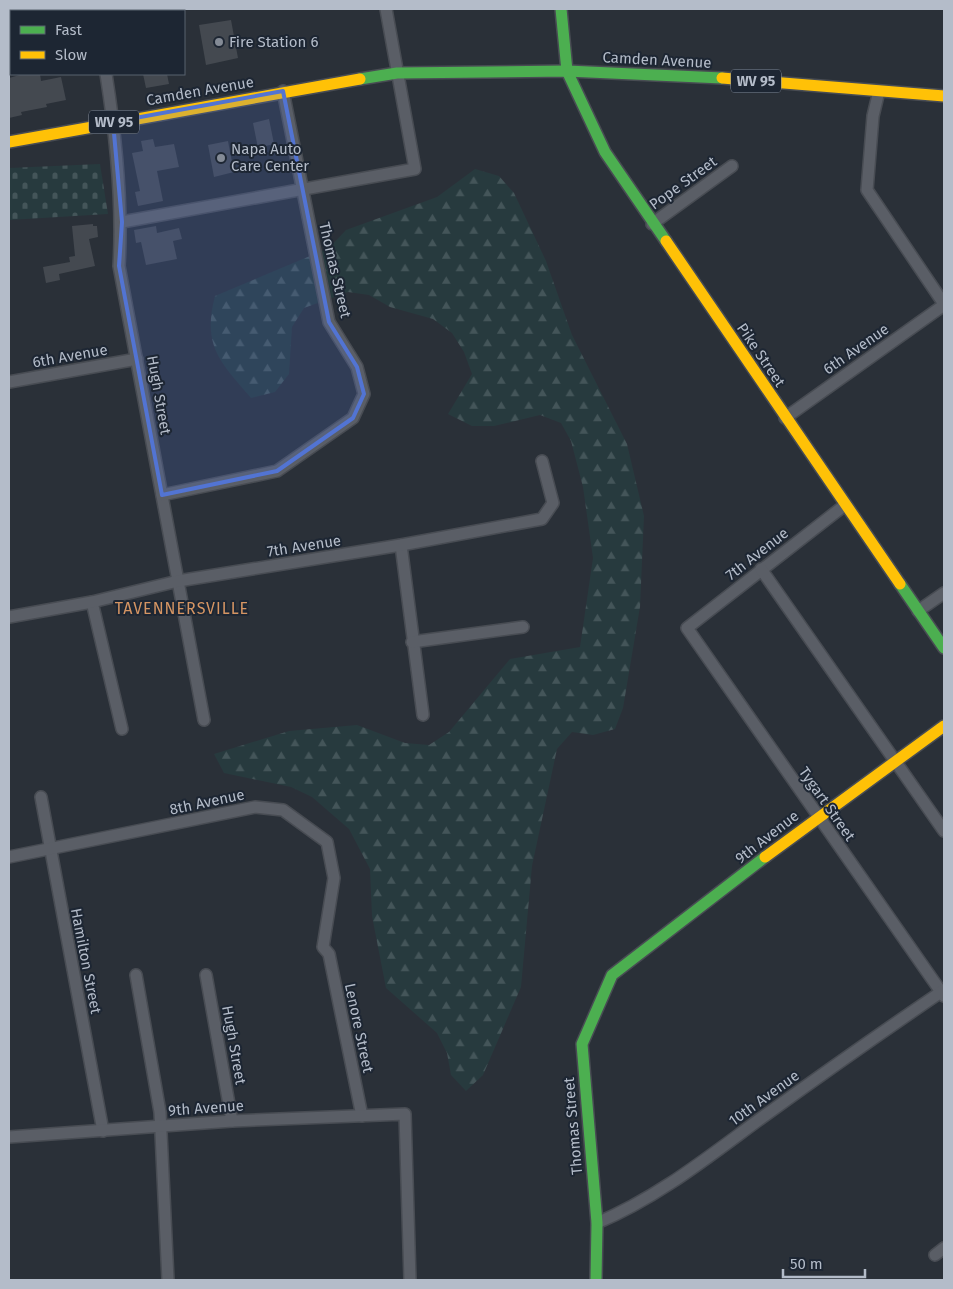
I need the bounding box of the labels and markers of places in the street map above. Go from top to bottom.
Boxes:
place label: Fire Station 6 [229,33,318,51]
marker: Fire Station 6 [213,36,225,48]
place label: Napa Auto Care Center [231,140,309,175]
marker: Napa Auto Care Center [215,152,227,164]

